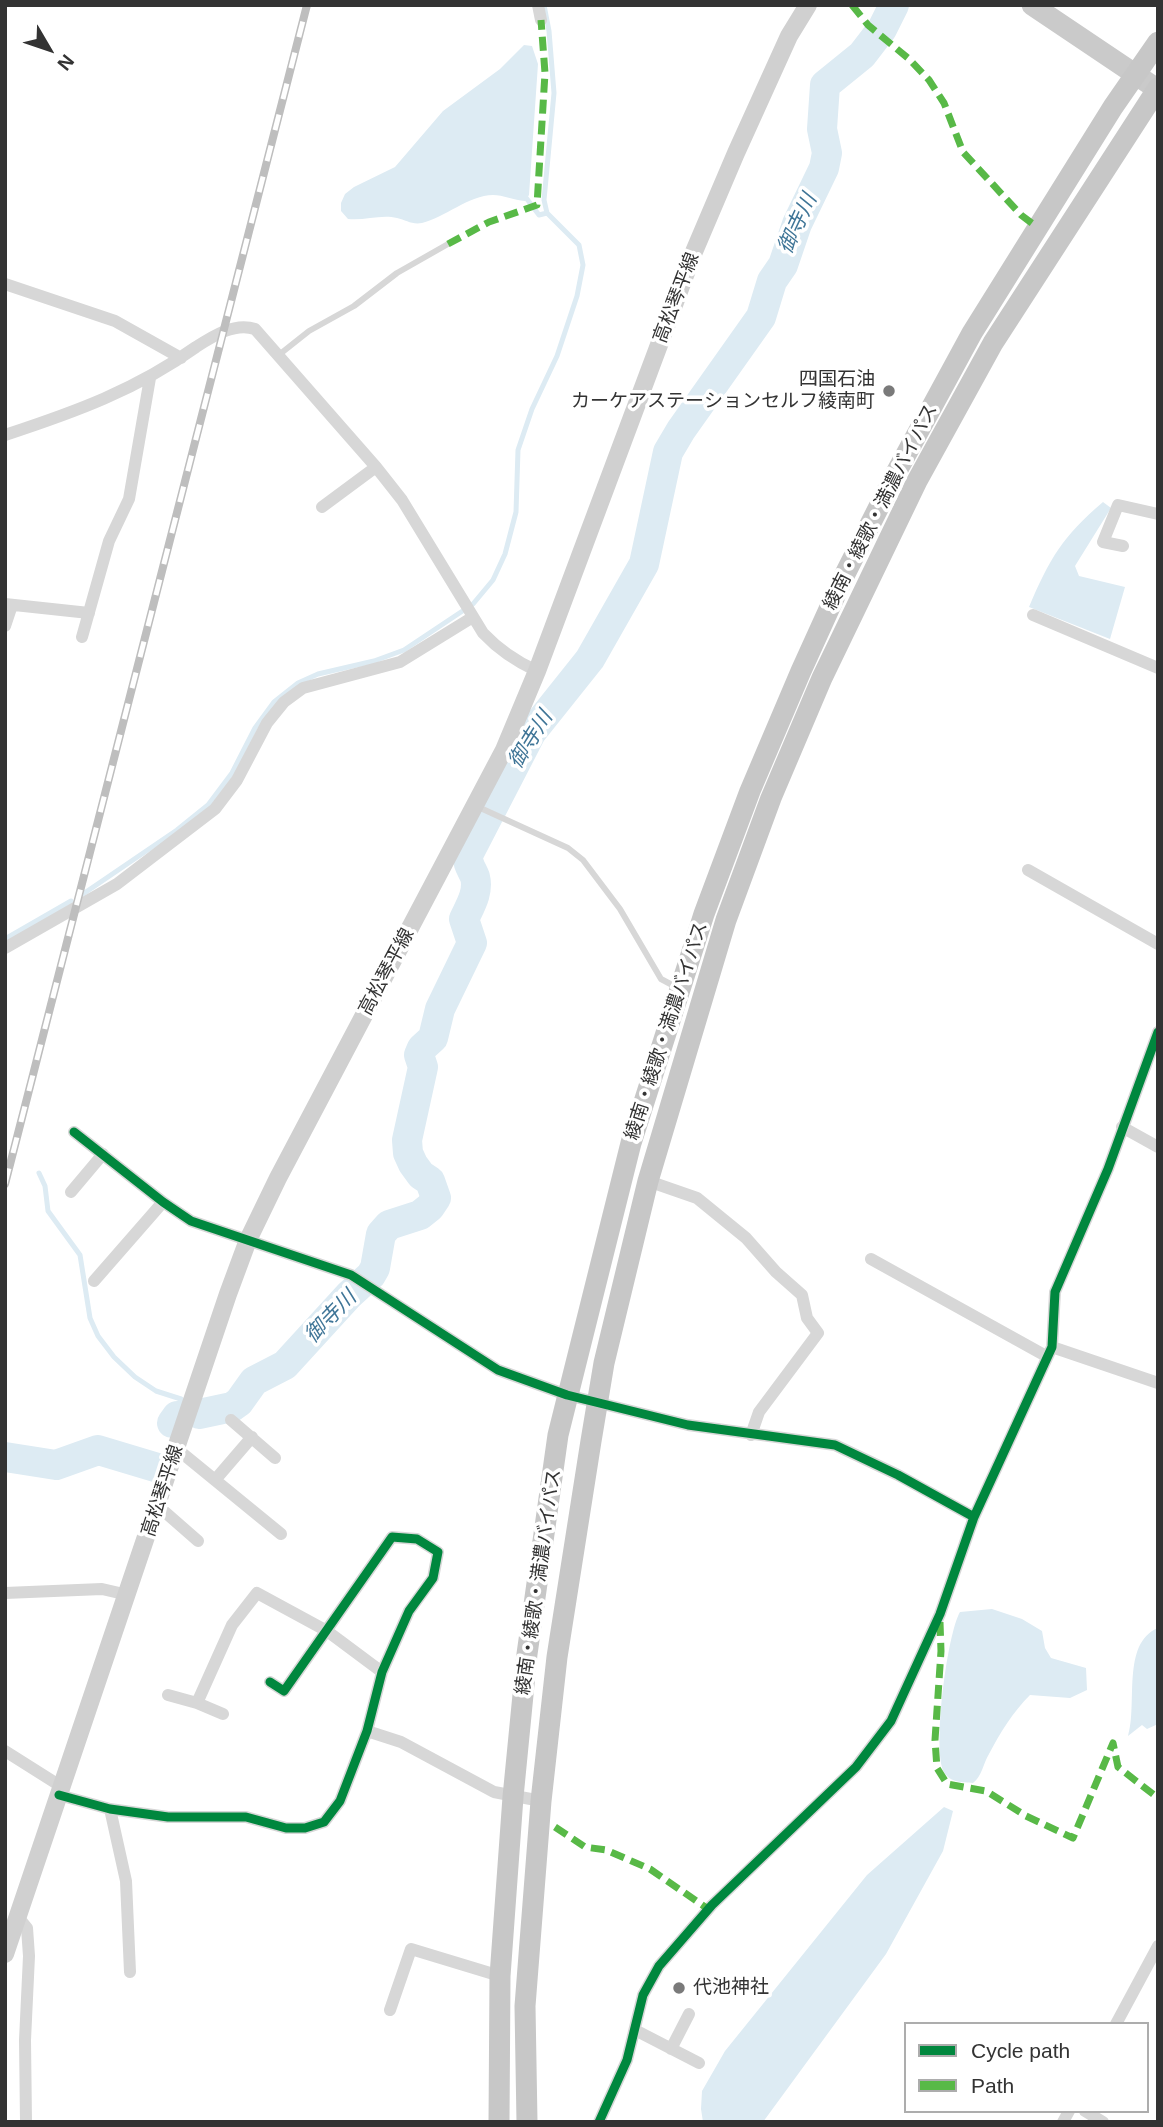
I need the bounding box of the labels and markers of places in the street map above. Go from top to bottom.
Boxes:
place label: 四国石油 カーケアステーションセルフ綾南町 [571,369,875,413]
marker: 四国石油 カーケアステーションセルフ綾南町 [881,383,897,399]
place label: 代池神社 [693,1977,769,1999]
marker: 代池神社 [671,1980,687,1996]

